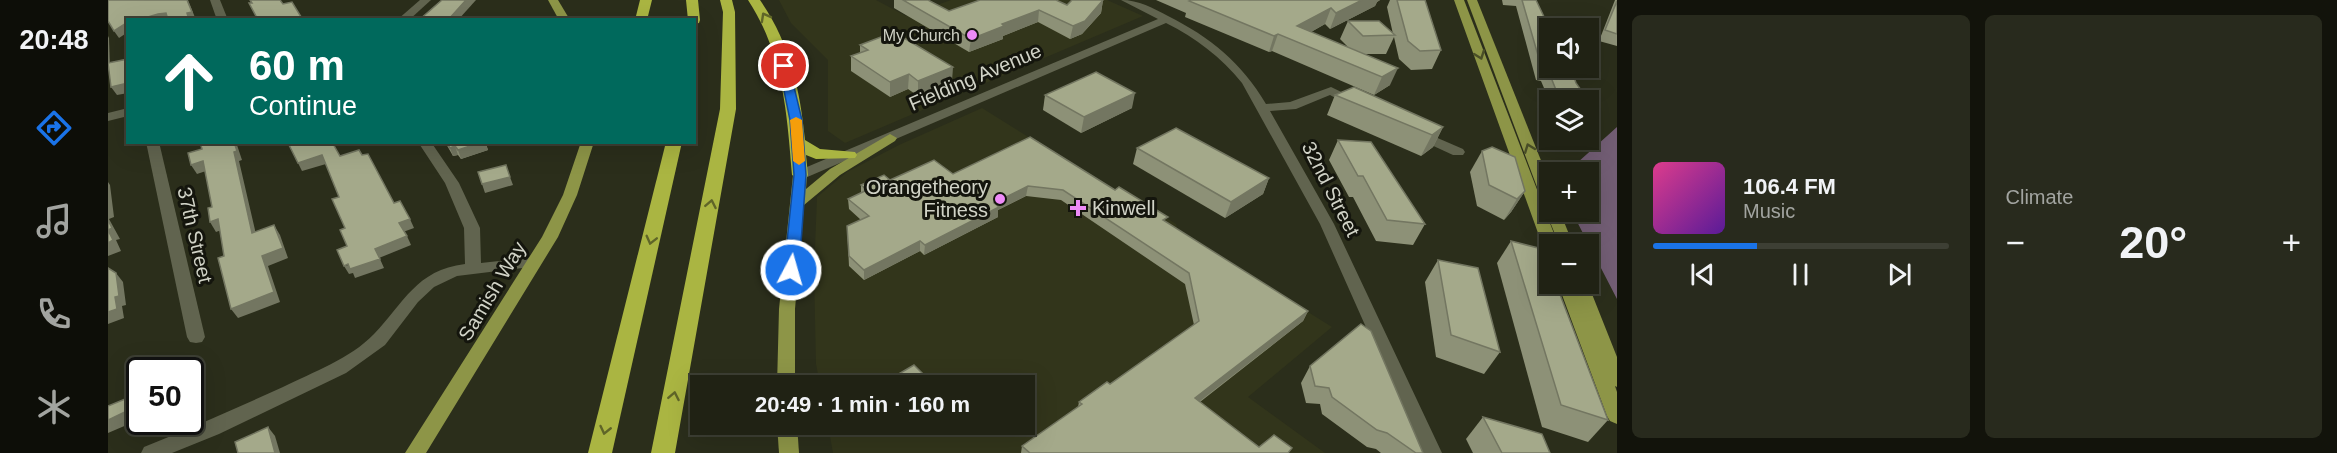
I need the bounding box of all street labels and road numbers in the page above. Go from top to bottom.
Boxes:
street label: Fielding Avenue [905,39,1045,115]
street label: 32nd Street [1298,138,1364,240]
street label: 37th Street [173,185,217,286]
street label: Samish Way [454,238,530,344]

